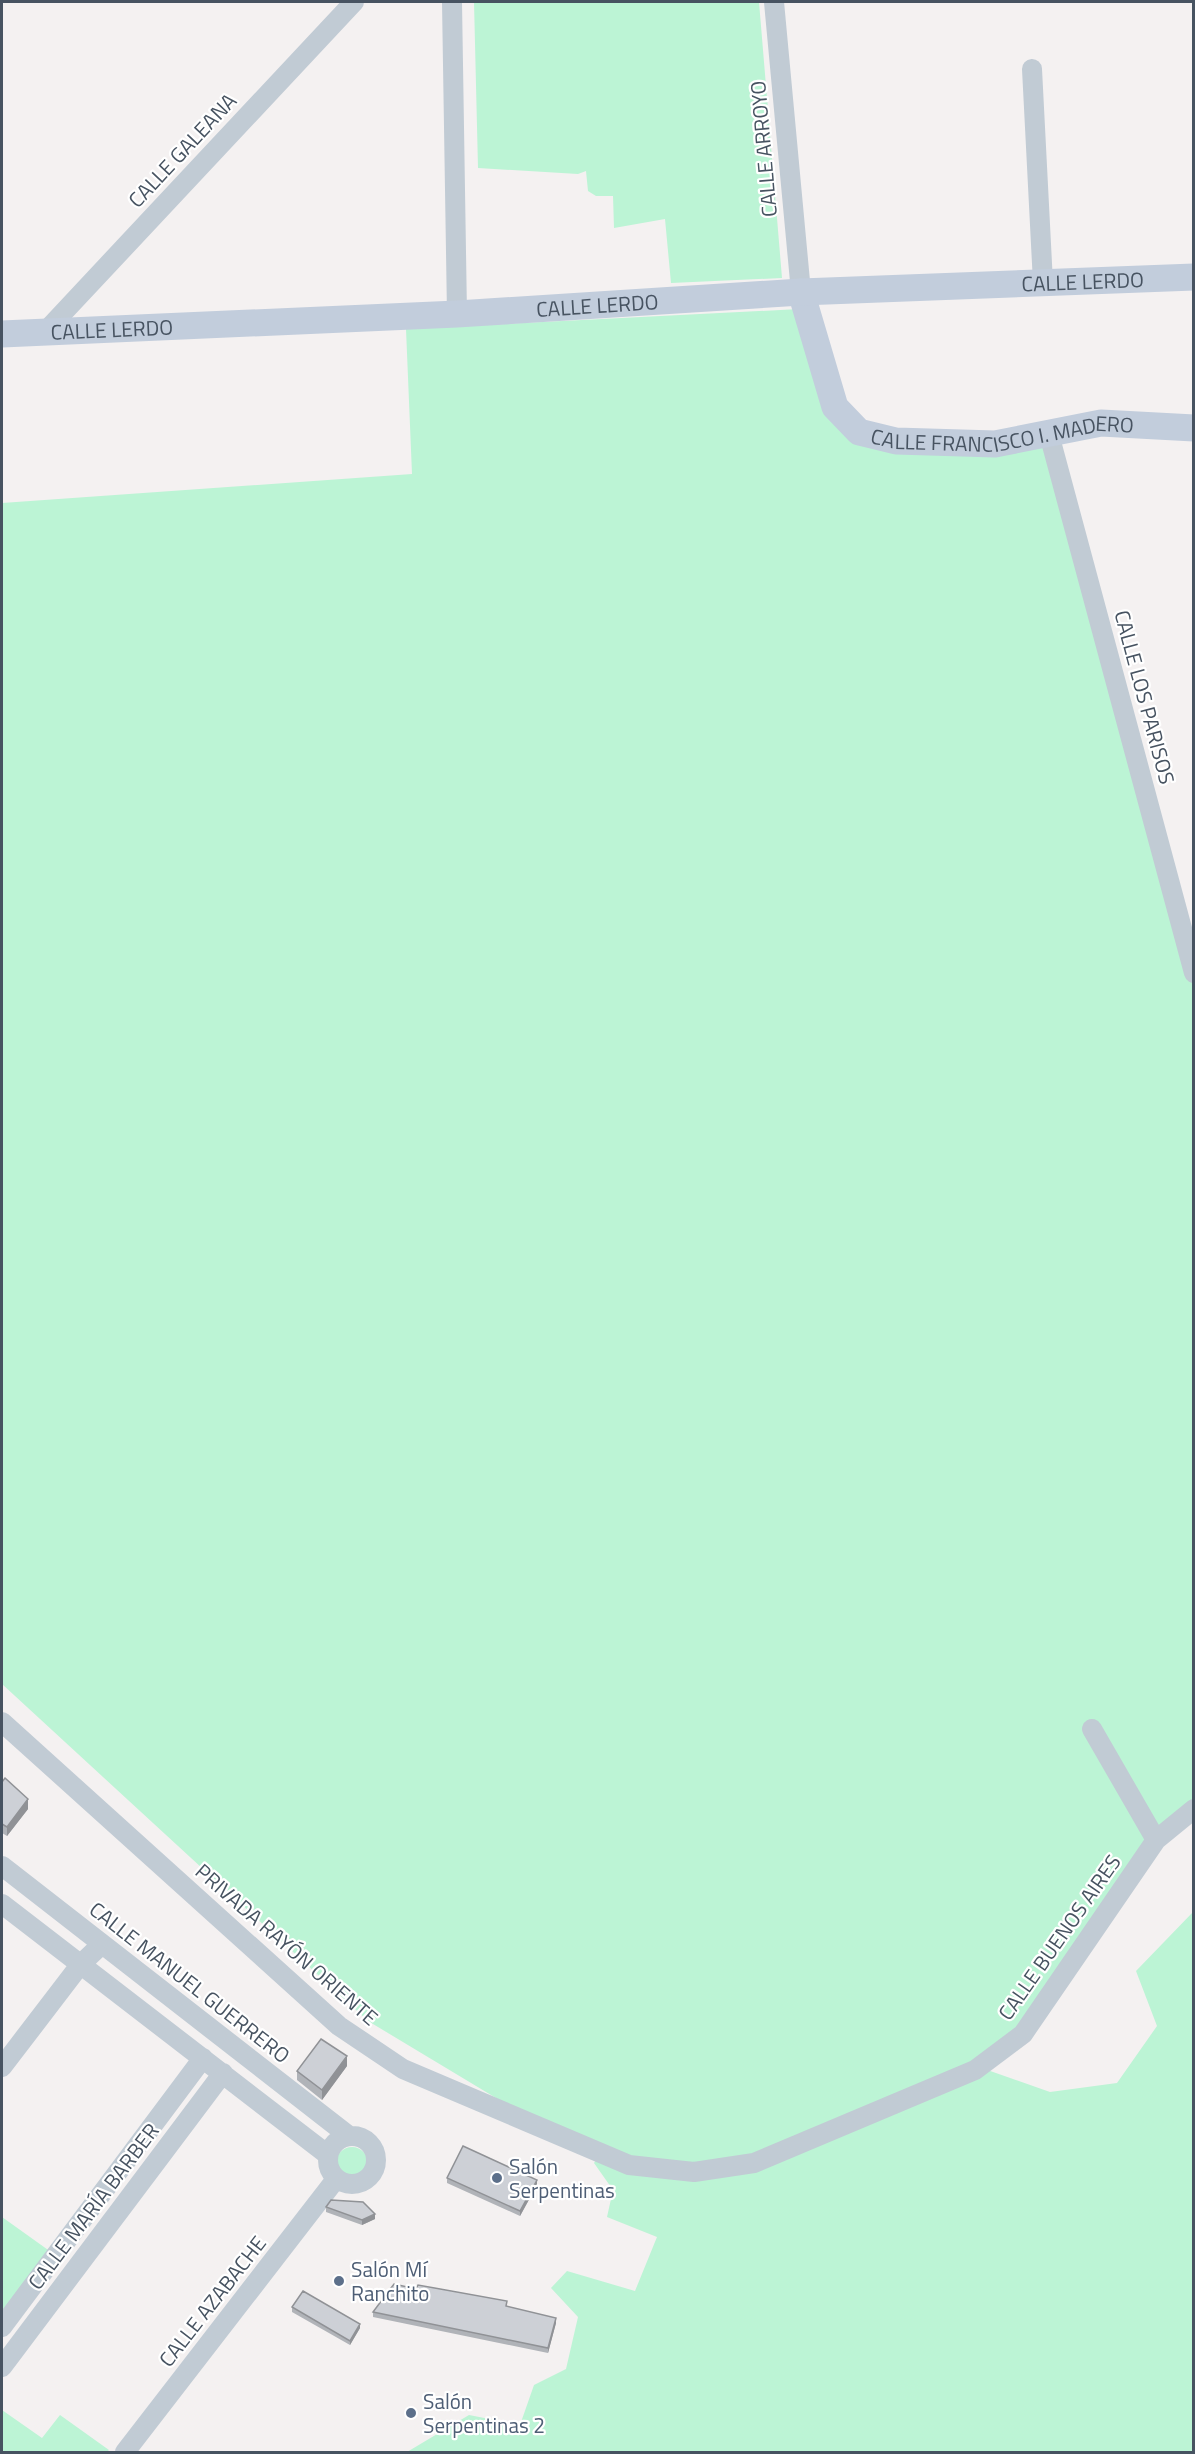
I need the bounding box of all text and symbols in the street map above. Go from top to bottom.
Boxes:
street label: CALLE ARROYO [741,80,785,218]
street label: CALLE GALEANA [120,85,244,215]
street label: CALLE LERDO [1021,263,1144,300]
street label: CALLE LERDO [535,285,659,325]
street label: CALLE LERDO [50,310,174,348]
street label: CALLE FRANCISCO I. MADERO [868,407,1135,460]
street label: CALLE LOS PARISOS [1106,606,1184,788]
street label: CALLE BUENOS AIRES [990,1848,1128,2026]
street label: PRIVADA RAYÓN ORIENTE [189,1855,385,2033]
street label: CALLE MANUEL GUERRERO [83,1893,297,2071]
street label: CALLE MARÍA BARBER [20,2116,166,2296]
place label: Salón Serpentinas [509,2150,615,2206]
marker: Salón Serpentinas [490,2171,504,2185]
street label: CALLE AZABACHE [151,2229,273,2373]
place label: Salón Mí Ranchito [351,2253,429,2309]
marker: Salón Mí Ranchito [332,2274,346,2288]
place label: Salón Serpentinas 2 [423,2385,545,2441]
marker: Salón Serpentinas 2 [404,2406,418,2420]

